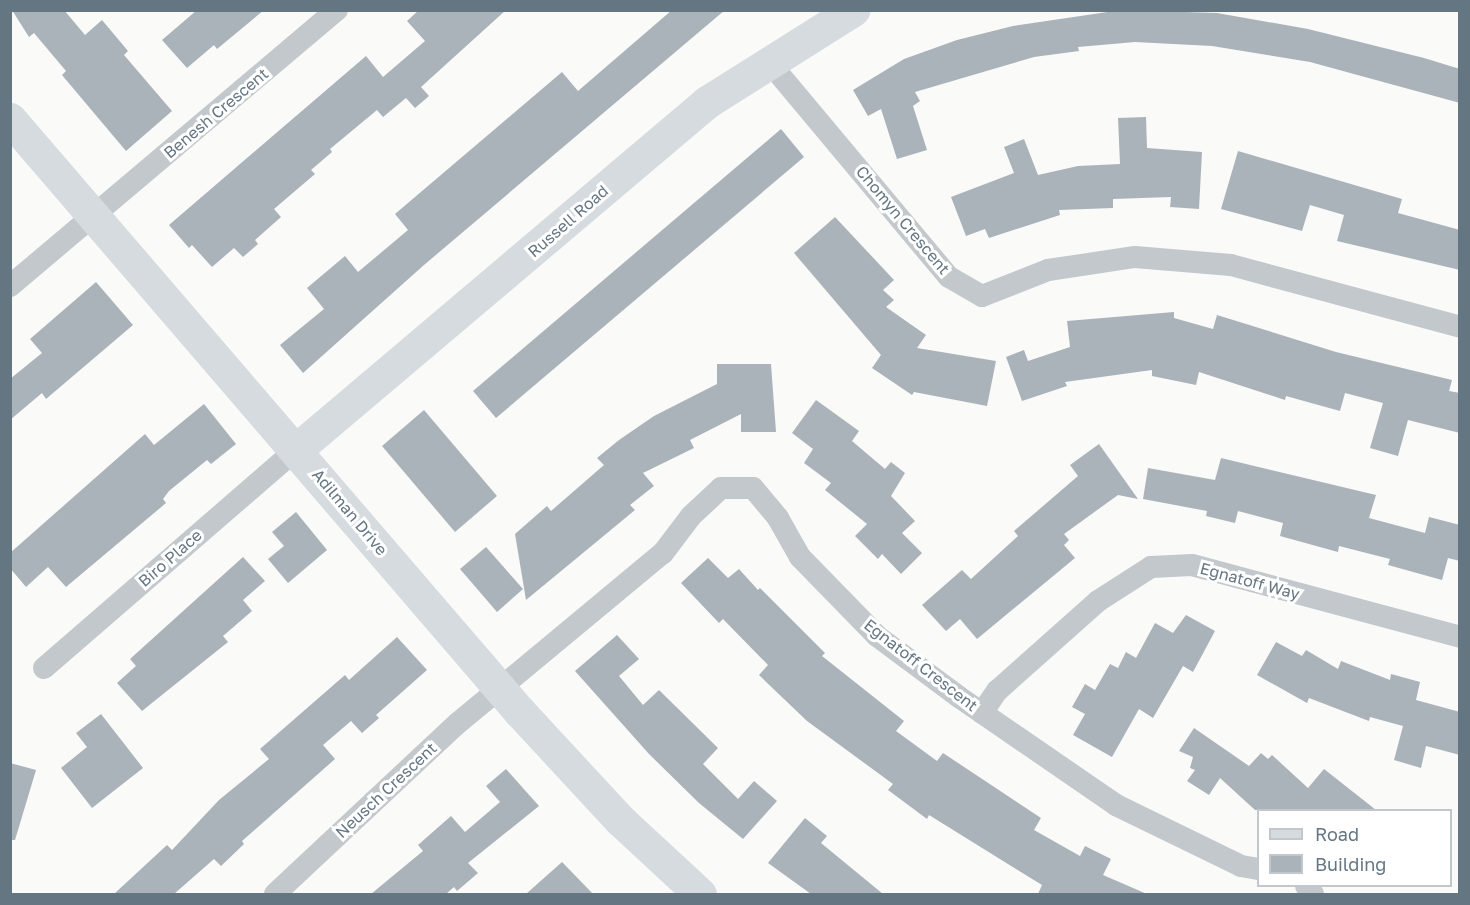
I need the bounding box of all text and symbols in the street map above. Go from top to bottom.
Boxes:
street label: Benesh Crescent [160,64,272,162]
street label: Chomyn Crescent [852,162,954,278]
street label: Russell Road [524,181,612,261]
street label: Adilman Drive [308,465,392,559]
street label: Biro Place [135,525,205,591]
street label: Egnatoff Way [1198,558,1302,604]
street label: Egnatoff Crescent [860,615,982,715]
street label: Neusch Crescent [332,738,440,842]
legend [1257,809,1452,887]
text: Road [1315,823,1359,845]
text: Building [1315,853,1386,875]

